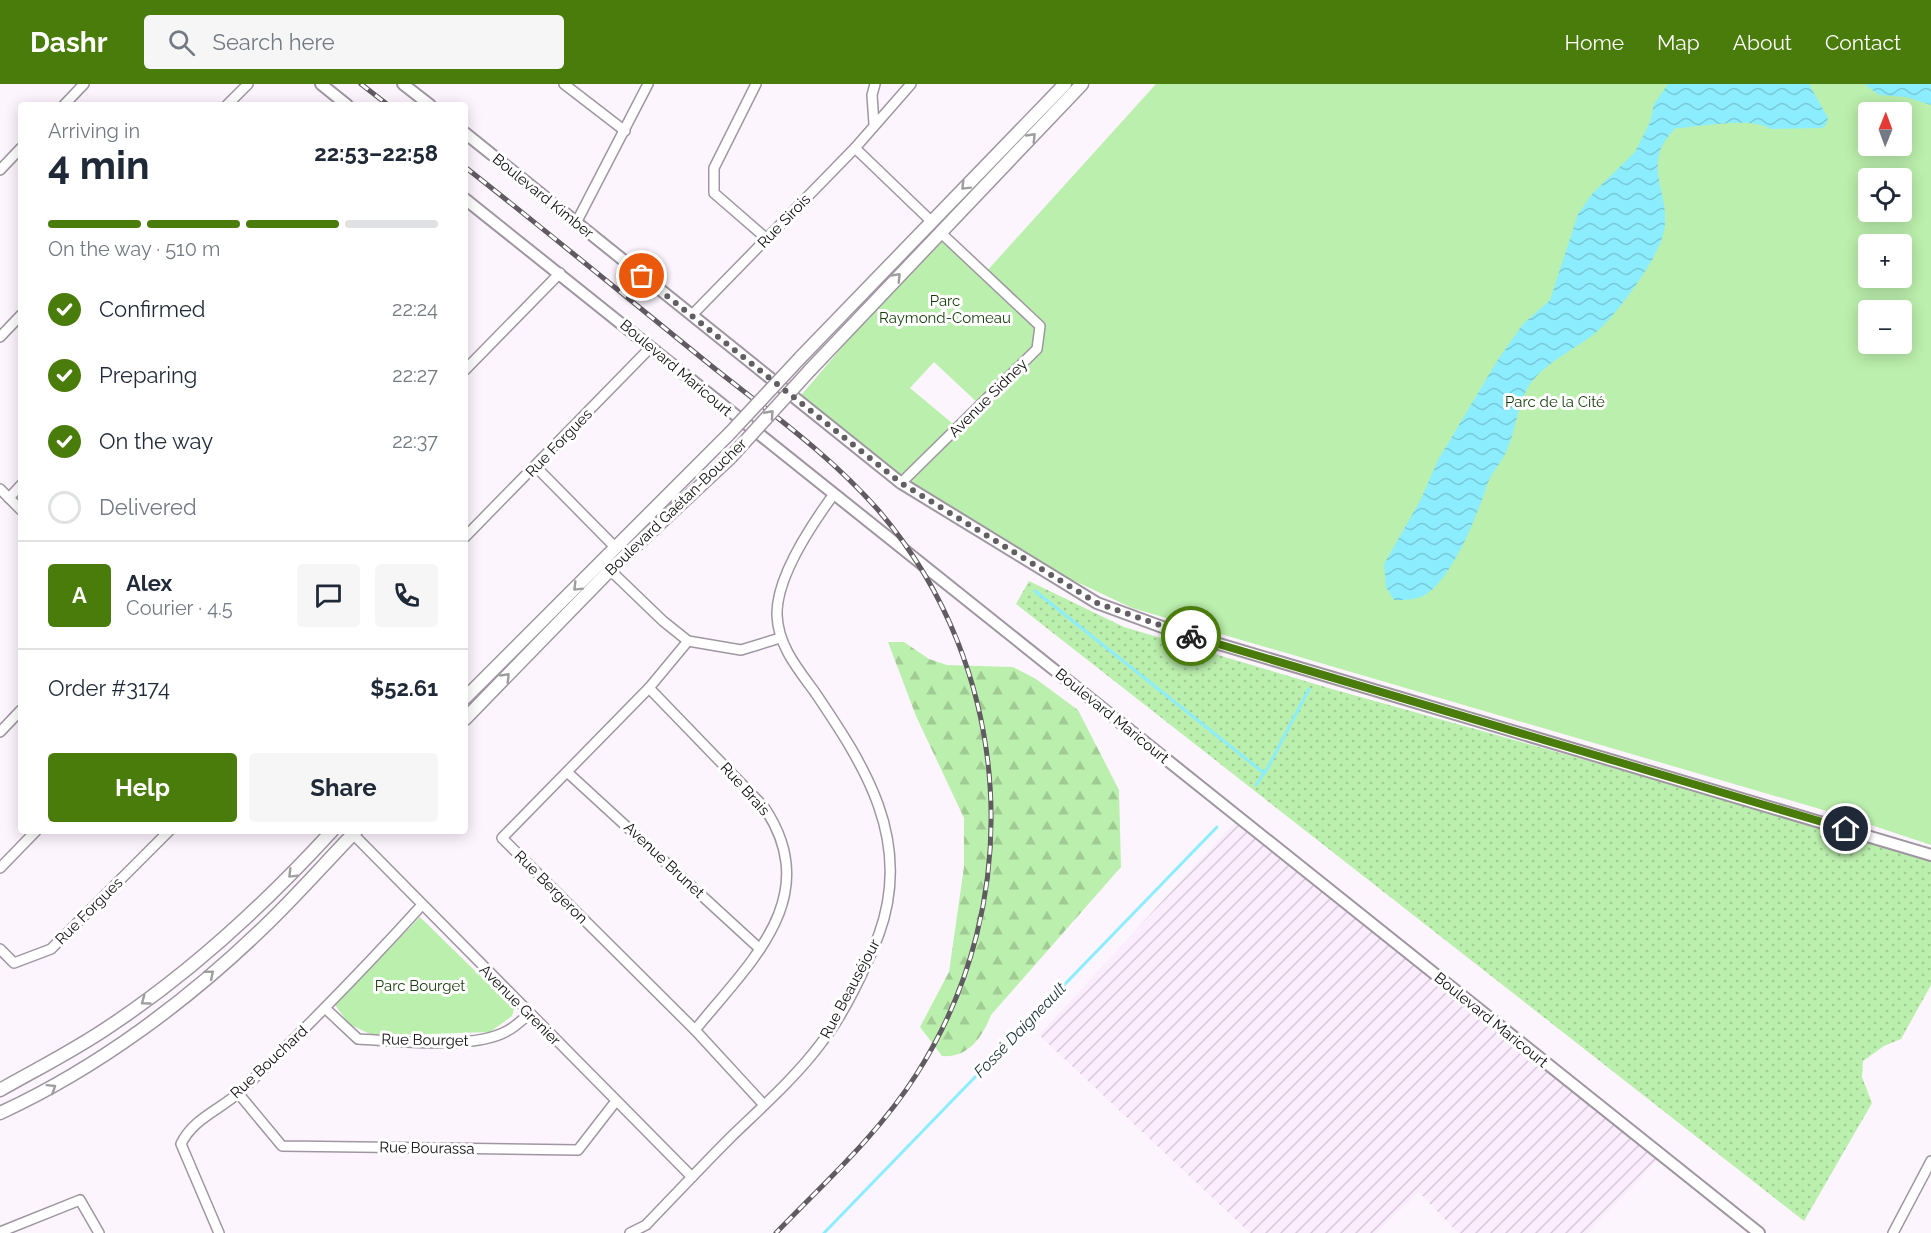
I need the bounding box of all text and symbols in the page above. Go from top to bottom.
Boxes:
search box [144,15,564,69]
text: Dashr [30,26,108,59]
icon: search [165,26,198,59]
text: Search here [213,29,335,55]
text: Home [1565,30,1624,55]
text: Map [1657,30,1700,55]
text: About [1733,30,1792,55]
text: Contact [1825,30,1901,55]
north arrow [1858,102,1912,156]
map controls [1858,102,1912,354]
text: Arriving in [48,119,140,143]
one-way arrow [1025,133,1036,144]
text: 22:53–22:58 [314,140,438,166]
text: 4 min [48,142,149,188]
street label: Boulevard Kimber [489,150,598,243]
button: locate [1858,168,1912,222]
one-way arrow [962,178,973,189]
street label: Rue Sirois [754,190,814,252]
button: + [1858,234,1912,288]
text: On the way · 510 m [48,237,220,261]
pin [616,250,667,301]
icon: bag [625,259,658,292]
one-way arrow [889,274,900,285]
park label: Parc Raymond-Comeau [879,292,1011,327]
icon: check [48,293,81,326]
text: Confirmed [99,296,206,322]
text: 22:24 [392,297,438,321]
button: − [1858,300,1912,354]
street label: Boulevard Maricourt [616,316,736,420]
street label: Avenue Sidney [945,355,1031,441]
icon: check [48,359,81,392]
text: Preparing [99,362,197,388]
text: 22:27 [392,363,438,387]
park label: Parc de la Cité [1505,393,1605,411]
street label: Rue Forgues [522,405,596,481]
one-way arrow [763,410,774,420]
icon: check [48,425,81,458]
text: On the way [99,428,213,454]
text: 22:37 [392,429,438,453]
street label: Boulevard Gaétan-Boucher [602,434,751,579]
text: Delivered [99,494,197,520]
button: chat [297,564,360,627]
button: phone [375,564,438,627]
text: Alex [126,570,172,596]
one-way arrow [573,580,584,590]
text: A [72,582,87,608]
text: Courier · 4.5 [126,596,233,620]
courier [1161,606,1221,666]
icon: bike [1175,620,1208,653]
street label: Boulevard Maricourt [1052,665,1172,767]
one-way arrow [498,674,509,685]
text: Order #3174 [48,675,170,701]
text: $52.61 [370,675,438,701]
button: Help [48,753,237,822]
button: Share [249,753,438,822]
street label: Rue Brais [717,759,773,819]
pin [1820,803,1871,854]
icon: home [1829,812,1862,845]
street label: Avenue Brunet [620,818,708,902]
street label: Rue Bergeron [511,847,591,927]
one-way arrow [288,866,299,877]
street label: Rue Forgues [52,874,126,948]
street label: Rue Beauséjour [816,936,884,1042]
street label: Avenue Grenier [476,961,565,1050]
street label: Boulevard Maricourt [1431,969,1551,1071]
one-way arrow [203,970,214,981]
park label: Parc Bourget [375,977,465,995]
water label: Fossé Daigneault [970,978,1071,1081]
one-way arrow [140,994,151,1005]
street label: Rue Bouchard [227,1022,311,1102]
street label: Rue Bourget [381,1030,469,1050]
one-way arrow [46,1084,57,1095]
street label: Rue Bourassa [379,1138,475,1158]

